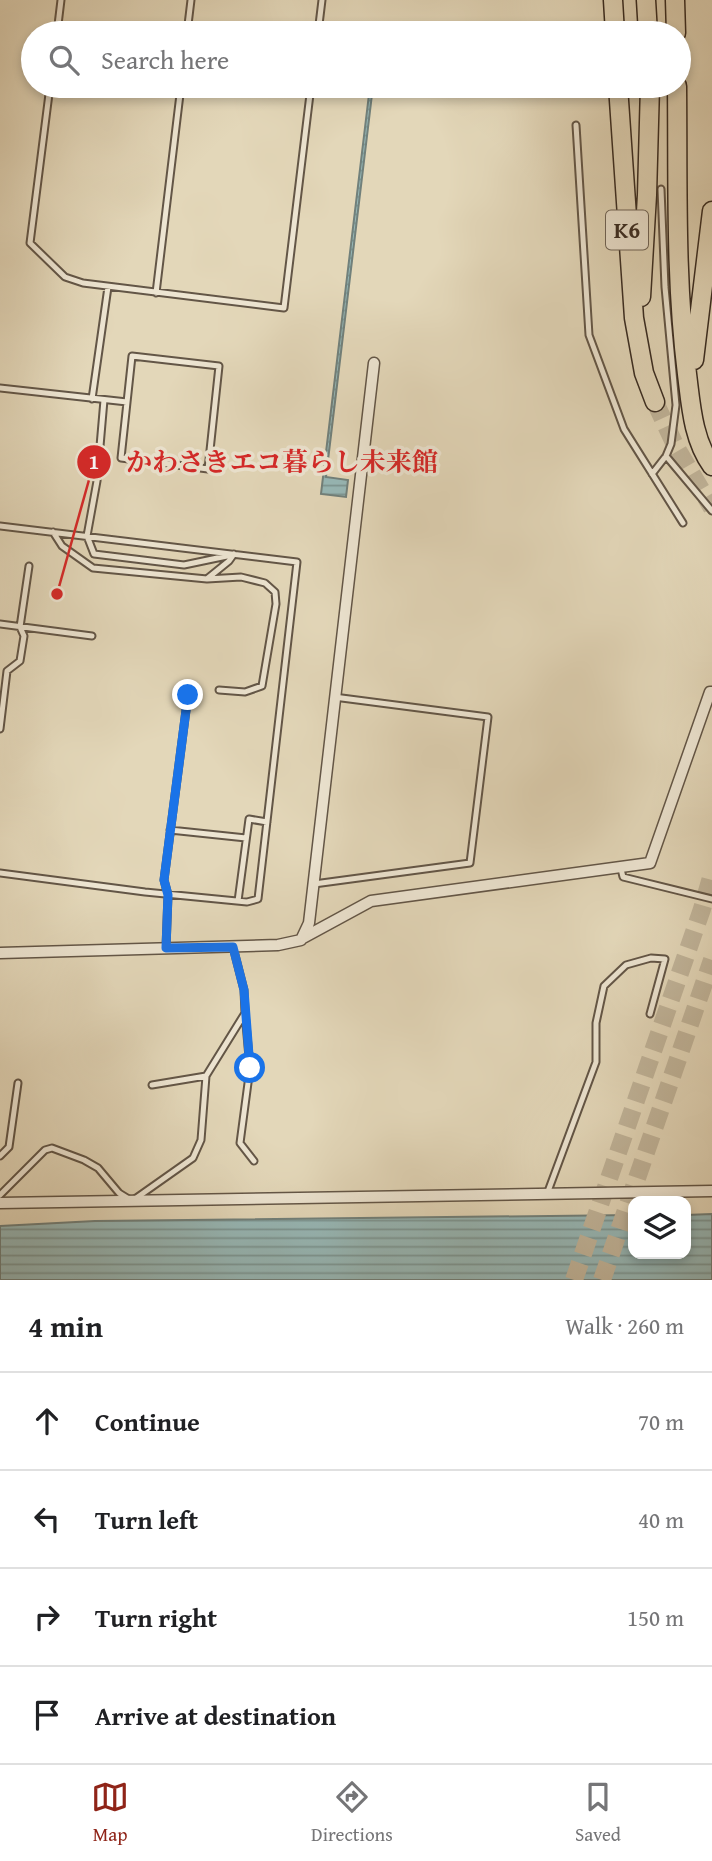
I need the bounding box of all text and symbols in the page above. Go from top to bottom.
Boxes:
search box [21,21,691,98]
text: Search here [101,40,229,79]
icon: search [45,41,83,79]
road number: K6 [606,210,648,249]
callout: かわさきエコ暮らし未来館 [77,438,452,485]
text: かわさきエコ暮らし未来館 [126,442,438,481]
text: 1 [89,446,99,477]
route end [172,679,203,710]
route start [234,1052,265,1083]
map controls [628,1196,691,1259]
button: layers [628,1196,691,1259]
text: 4 min [28,1304,103,1348]
text: Walk · 260 m [565,1309,684,1342]
icon: ahead [28,1402,66,1440]
text: Continue [95,1402,200,1441]
text: 70 m [638,1405,684,1438]
icon: left [28,1500,66,1538]
text: Turn left [95,1500,198,1539]
text: 40 m [638,1503,684,1536]
icon: right [28,1598,66,1636]
text: Turn right [95,1598,217,1637]
text: 150 m [627,1601,684,1634]
icon: arrive [28,1696,66,1734]
text: Arrive at destination [95,1696,336,1735]
tab: Map [91,1778,129,1848]
tab: Directions [311,1778,393,1848]
tab: Saved [575,1778,621,1848]

